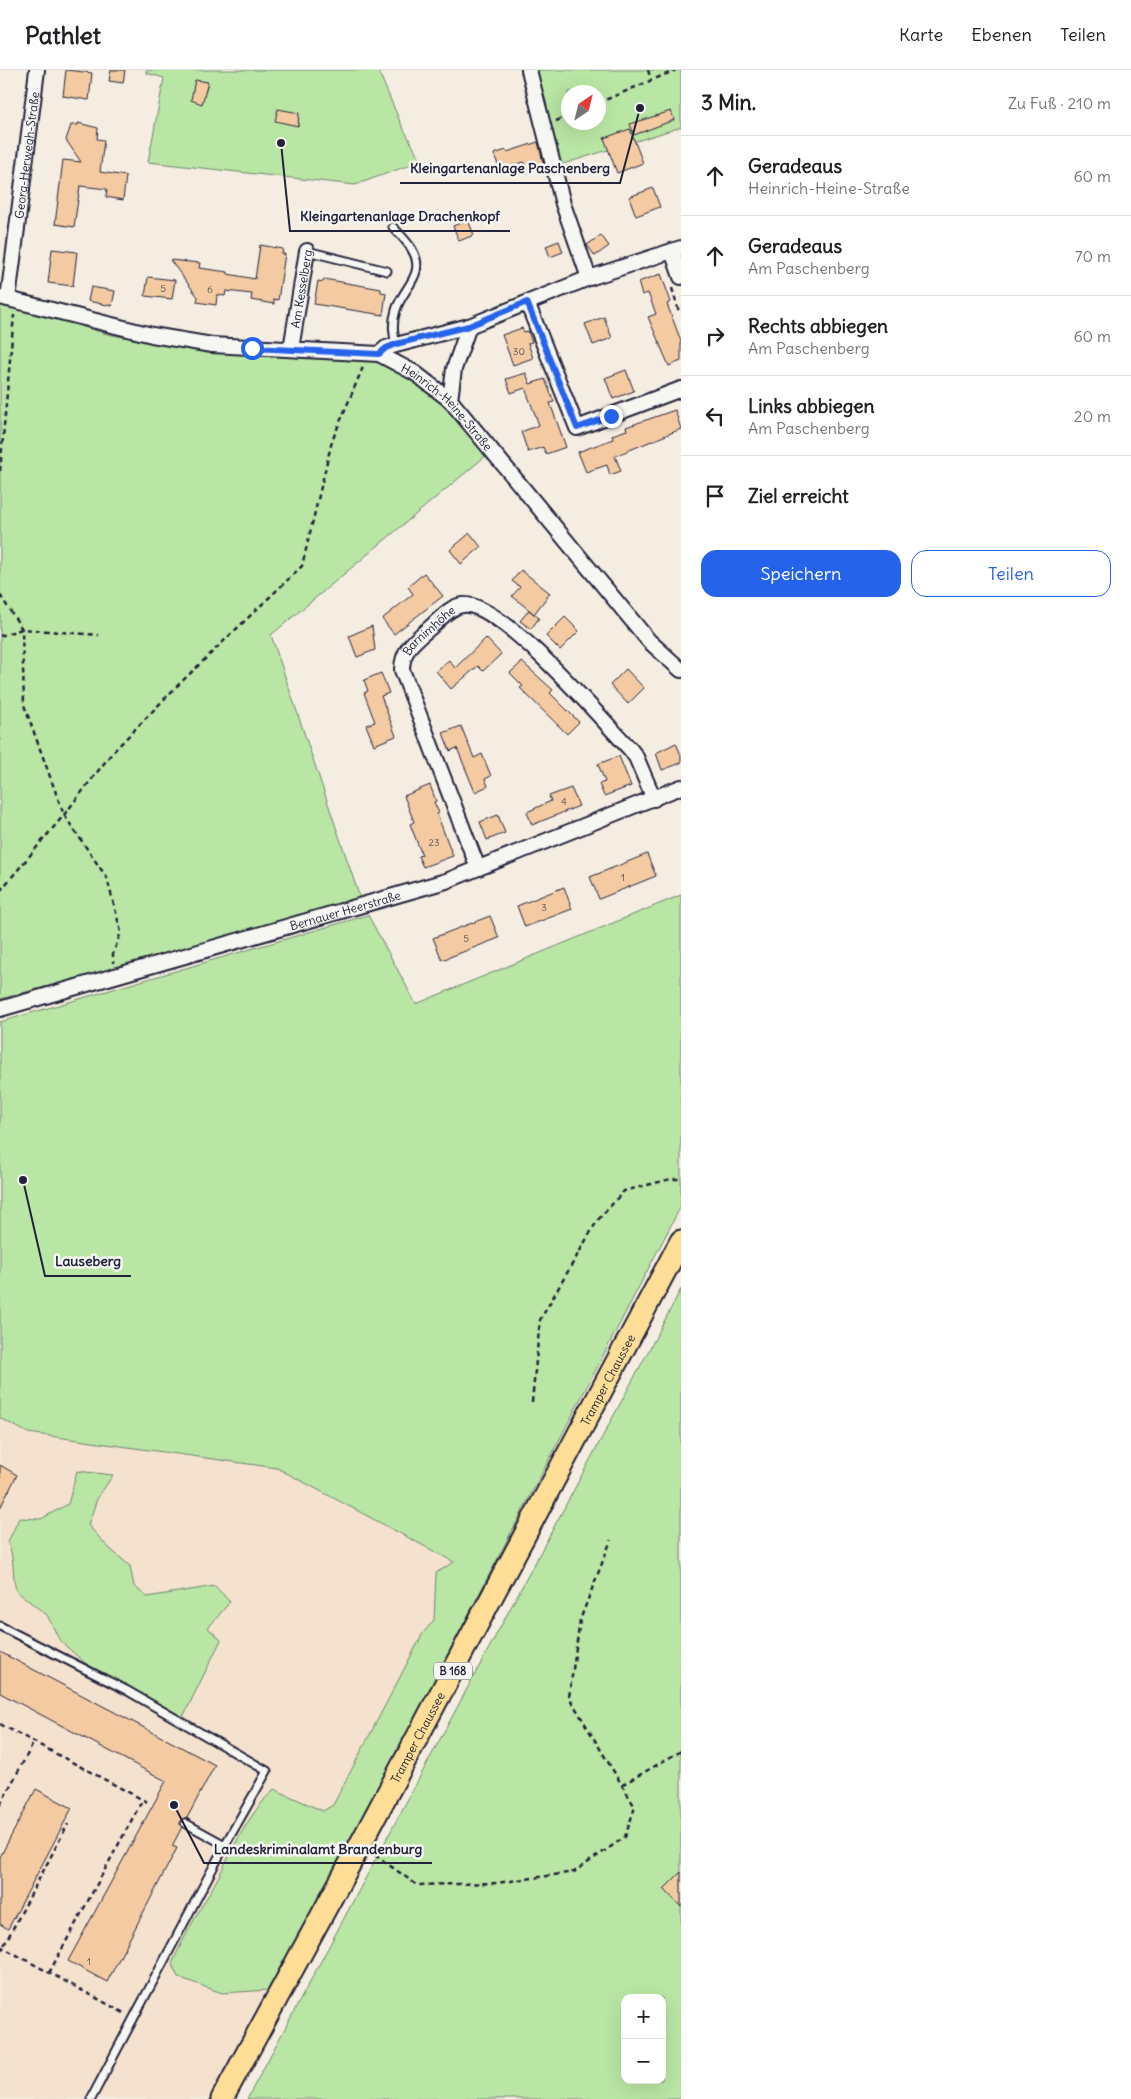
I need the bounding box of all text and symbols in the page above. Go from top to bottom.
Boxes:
text: Pathlet [25,20,101,50]
text: Karte [899,23,943,46]
text: Ebenen [971,23,1032,46]
text: Teilen [1060,23,1106,46]
north arrow [561,85,606,130]
text: 3 Min. [701,89,756,116]
street label: Georg-Herwegh-Straße [11,91,42,219]
text: Zu Fuß · 210 m [1008,93,1111,113]
callout: Kleingartenanlage Paschenberg [400,154,620,183]
text: Geradeaus [748,154,842,178]
text: Kleingartenanlage Paschenberg [410,159,610,177]
icon: ahead [701,162,729,190]
text: 60 m [1073,166,1111,186]
text: Heinrich-Heine-Straße [748,178,910,198]
callout: Kleingartenanlage Drachenkopf [290,202,510,231]
text: Kleingartenanlage Drachenkopf [300,207,501,225]
text: Geradeaus [748,234,842,258]
icon: ahead [701,242,729,270]
text: 70 m [1075,246,1111,266]
street label: Am Kesselberg [287,248,315,329]
text: Am Paschenberg [748,258,870,278]
house number: 5 [160,282,166,295]
house number: 6 [207,283,213,296]
text: Rechts abbiegen [748,314,888,338]
icon: right [701,322,729,350]
text: 60 m [1073,326,1111,346]
route start [241,337,264,360]
text: Am Paschenberg [748,338,870,358]
house number: 30 [513,345,525,358]
street label: Heinrich-Heine-Straße [399,360,496,453]
text: Links abbiegen [748,394,875,418]
icon: left [701,402,729,430]
route end [600,405,623,428]
text: 20 m [1074,406,1111,426]
text: Am Paschenberg [748,418,870,438]
icon: arrive [701,482,729,510]
text: Ziel erreicht [748,484,849,508]
button: Speichern [701,550,901,597]
button: Teilen [911,550,1111,597]
street label: Barnimhöhe [399,602,457,658]
house number: 4 [561,795,567,808]
house number: 23 [428,836,440,849]
house number: 1 [621,871,625,884]
street label: Bernauer Heerstraße [288,887,402,933]
house number: 3 [541,901,547,914]
house number: 5 [463,932,469,945]
callout: Lauseberg [45,1247,131,1276]
text: Lauseberg [55,1252,121,1270]
street label: Tramper Chaussee [577,1331,638,1428]
road number: B 168 [434,1662,472,1680]
street label: Tramper Chaussee [387,1689,448,1786]
callout: Landeskriminalamt Brandenburg [204,1834,432,1863]
text: Landeskriminalamt Brandenburg [214,1840,422,1858]
house number: 1 [87,1955,91,1968]
map controls [621,1994,666,2084]
button: + [621,1994,666,2039]
button: − [621,2039,666,2084]

